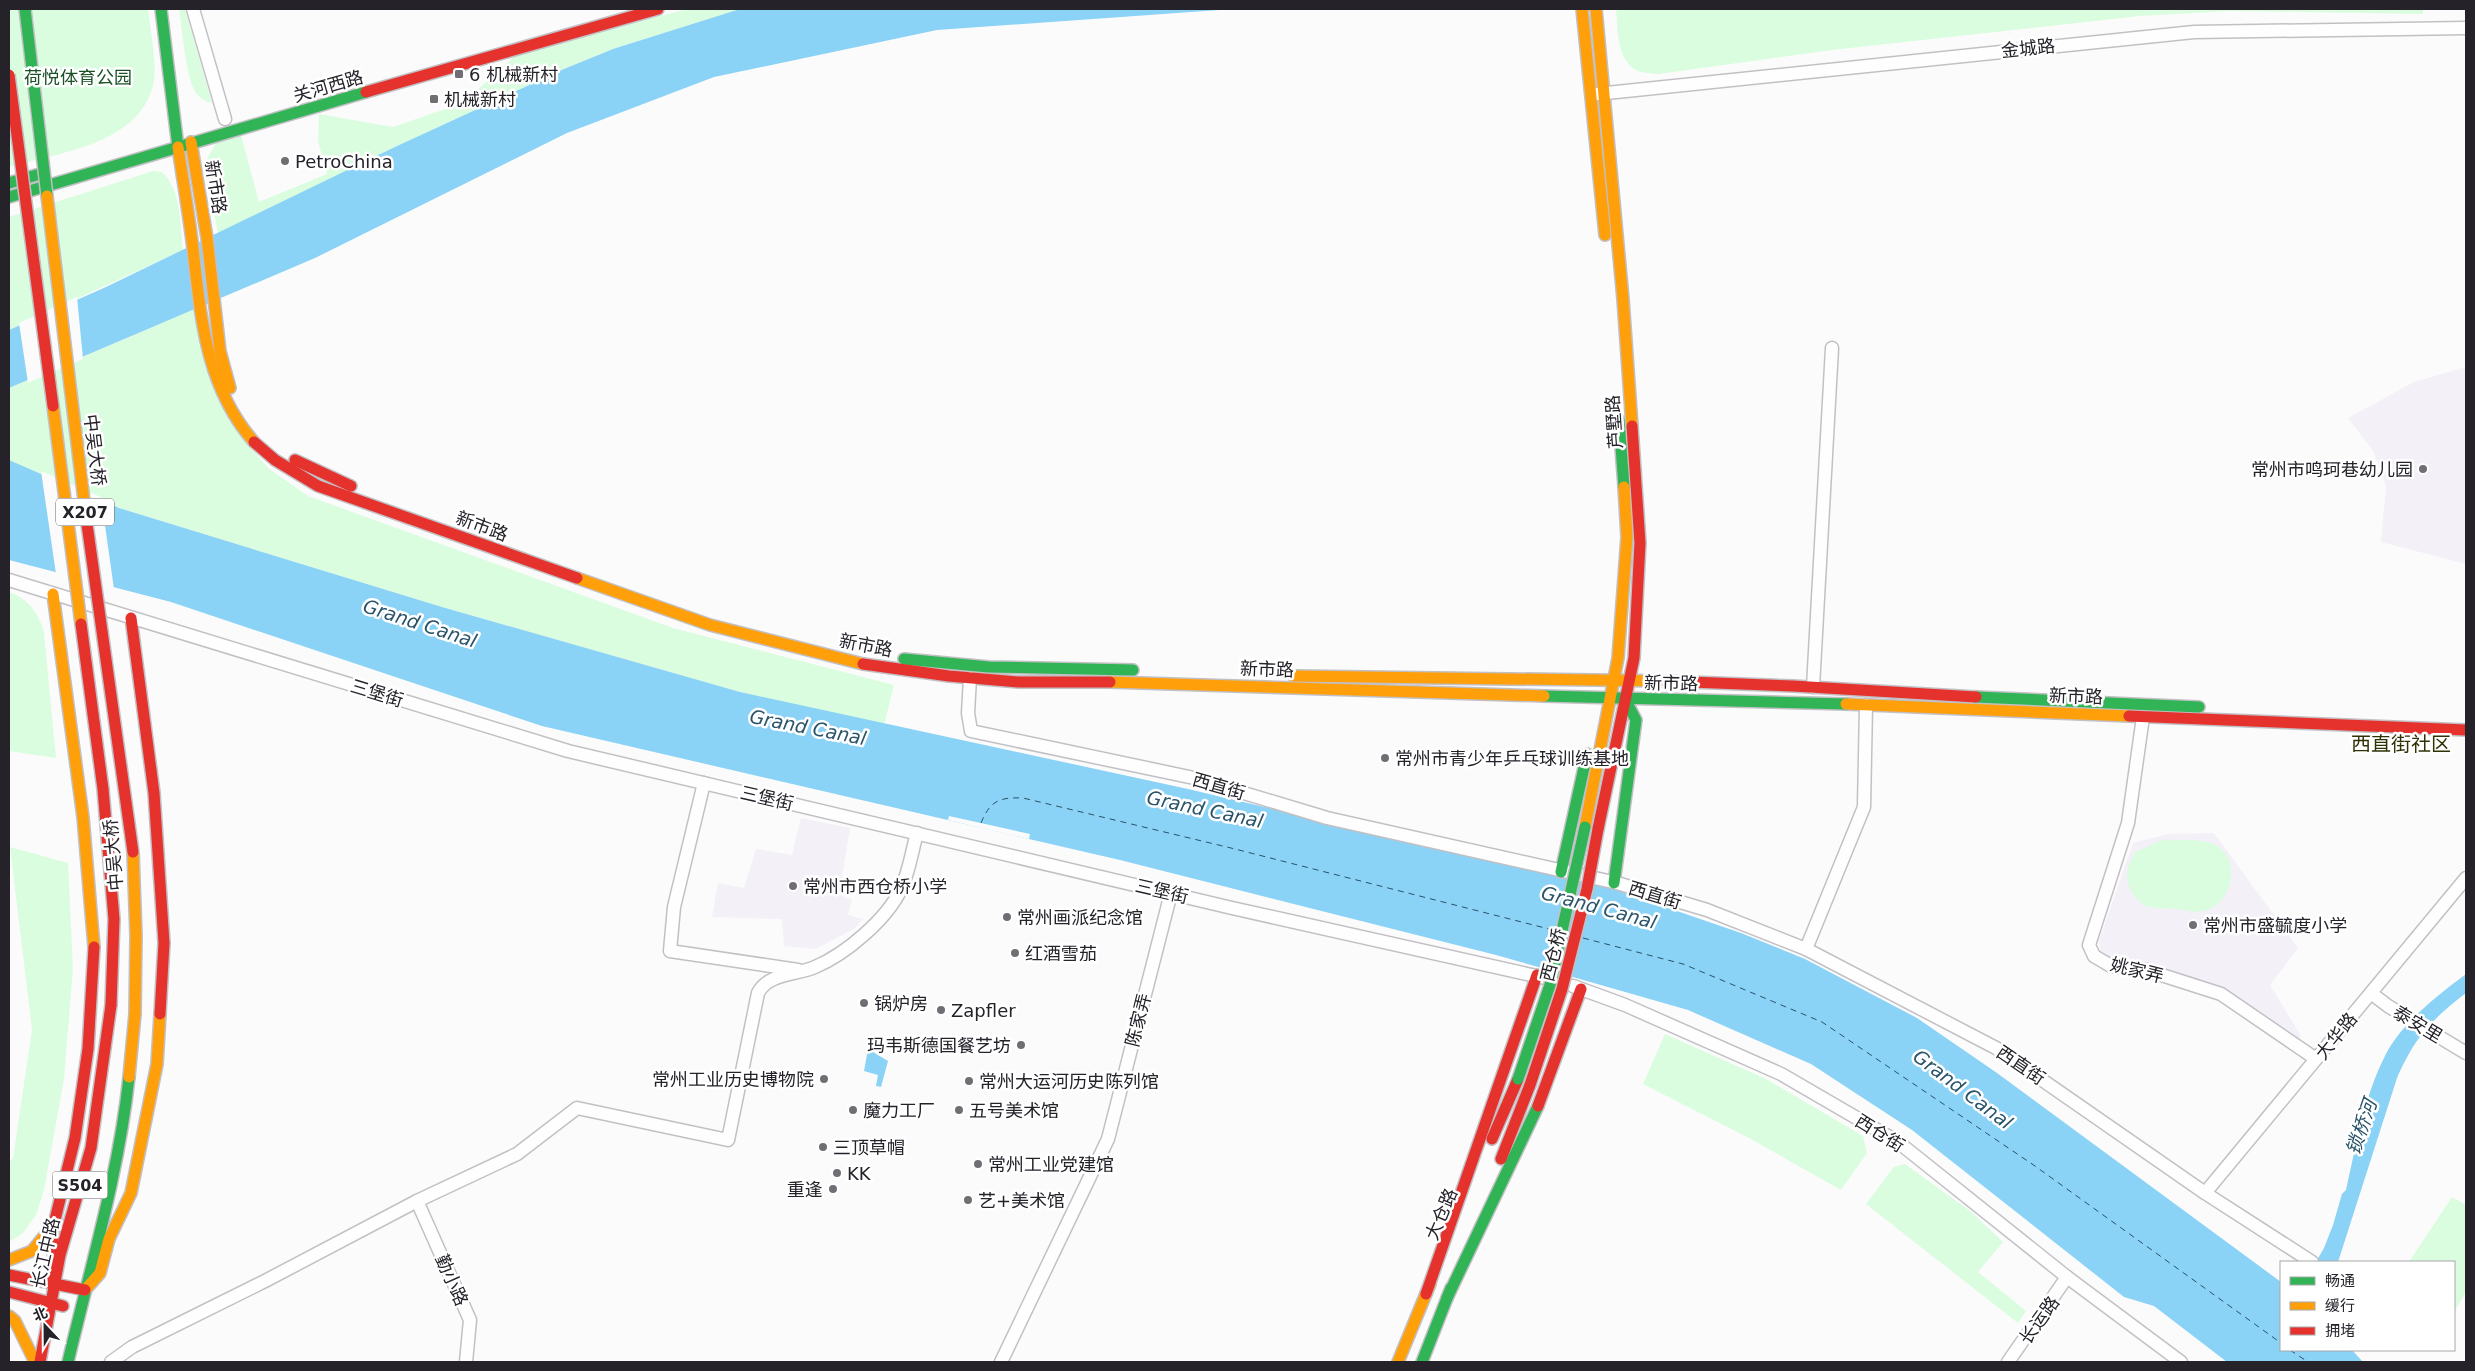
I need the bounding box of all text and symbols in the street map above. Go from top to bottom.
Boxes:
street label: 金城路 [2000,35,2056,61]
place label: 6 机械新村 [469,64,558,85]
street label: 关河西路 [291,66,365,106]
park label: 荷悦体育公园 [24,67,132,88]
marker: 6 机械新村 [453,68,465,80]
place label: 机械新村 [444,89,516,110]
marker: 机械新村 [428,93,440,105]
place label: PetroChina [295,151,393,172]
marker: PetroChina [279,155,291,167]
street label: 新市路 [201,159,231,215]
street label: 芦墅路 [1602,394,1626,450]
street label: 中吴大桥 [80,413,110,487]
place label: 常州市鸣珂巷幼儿园 [2251,459,2413,480]
marker: 常州市鸣珂巷幼儿园 [2417,463,2429,475]
road number: X207 [56,498,114,526]
street label: 新市路 [453,507,511,545]
water label: Grand Canal [360,594,480,652]
street label: 新市路 [837,630,895,660]
street label: 新市路 [1240,658,1294,680]
street label: 新市路 [1644,672,1698,694]
street label: 三堡街 [348,675,406,711]
street label: 新市路 [2049,685,2103,707]
water label: Grand Canal [748,705,869,749]
district label: 西直街社区 [2351,732,2451,756]
place label: 常州市青少年乒乓球训练基地 [1395,748,1629,769]
marker: 常州市青少年乒乓球训练基地 [1379,752,1391,764]
street label: 西直街 [1190,768,1248,804]
street label: 三堡街 [738,782,796,814]
water label: Grand Canal [1145,786,1266,832]
street label: 中吴大桥 [99,818,127,892]
street label: 三堡街 [1133,875,1191,907]
place label: 常州市西仓桥小学 [803,876,947,897]
street label: 西直街 [1626,877,1684,913]
marker: 常州市西仓桥小学 [787,880,799,892]
water label: Grand Canal [1539,881,1660,933]
place label: 常州画派纪念馆 [1017,907,1143,928]
marker: 常州画派纪念馆 [1001,911,1013,923]
place label: 常州市盛毓度小学 [2203,915,2347,936]
marker: 常州市盛毓度小学 [2187,919,2199,931]
street label: 西仓桥 [1536,926,1570,984]
place label: 红酒雪茄 [1025,943,1097,964]
marker: 红酒雪茄 [1009,947,1021,959]
street label: 姚家弄 [2108,953,2166,987]
street label: 陈家弄 [1121,991,1155,1049]
place label: 锅炉房 [874,993,928,1014]
marker: 锅炉房 [858,997,870,1009]
place label: Zapfler [951,1000,1016,1021]
street label: 泰安里 [2389,1001,2447,1047]
marker: Zapfler [935,1004,947,1016]
street label: 大华路 [2311,1008,2361,1064]
place label: 玛韦斯德国餐艺坊 [867,1035,1011,1056]
marker: 玛韦斯德国餐艺坊 [1015,1039,1027,1051]
street label: 西直街 [1993,1041,2049,1089]
water label: Grand Canal [1909,1045,2017,1134]
place label: 常州工业历史博物院 [652,1069,814,1090]
place label: 常州大运河历史陈列馆 [979,1071,1159,1092]
marker: 常州工业历史博物院 [818,1073,830,1085]
marker: 常州大运河历史陈列馆 [963,1075,975,1087]
water label: 锁桥河 [2341,1093,2382,1158]
place label: 魔力工厂 [863,1100,935,1121]
place label: 五号美术馆 [969,1100,1059,1121]
marker: 魔力工厂 [847,1104,859,1116]
marker: 五号美术馆 [953,1104,965,1116]
street label: 西仓街 [1852,1110,1908,1156]
place label: 三顶草帽 [833,1137,905,1158]
marker: 三顶草帽 [817,1141,829,1153]
place label: 常州工业党建馆 [988,1154,1114,1175]
marker: 常州工业党建馆 [972,1158,984,1170]
place label: KK [847,1163,872,1184]
marker: KK [831,1167,843,1179]
road number: S504 [52,1172,108,1198]
place label: 重逢 [787,1179,823,1200]
marker: 重逢 [827,1183,839,1195]
street label: 大仓路 [1421,1185,1461,1243]
place label: 艺+美术馆 [978,1190,1065,1211]
marker: 艺+美术馆 [962,1194,974,1206]
street label: 长江中路 [27,1216,63,1290]
street label: 勤小路 [431,1251,473,1309]
legend [2280,1261,2455,1351]
text: 畅通 [2325,1272,2355,1290]
street label: 长运路 [2015,1292,2063,1348]
text: 缓行 [2325,1297,2355,1315]
north arrow [20,1301,70,1351]
text: 北 [31,1304,50,1324]
text: 拥堵 [2325,1322,2355,1340]

